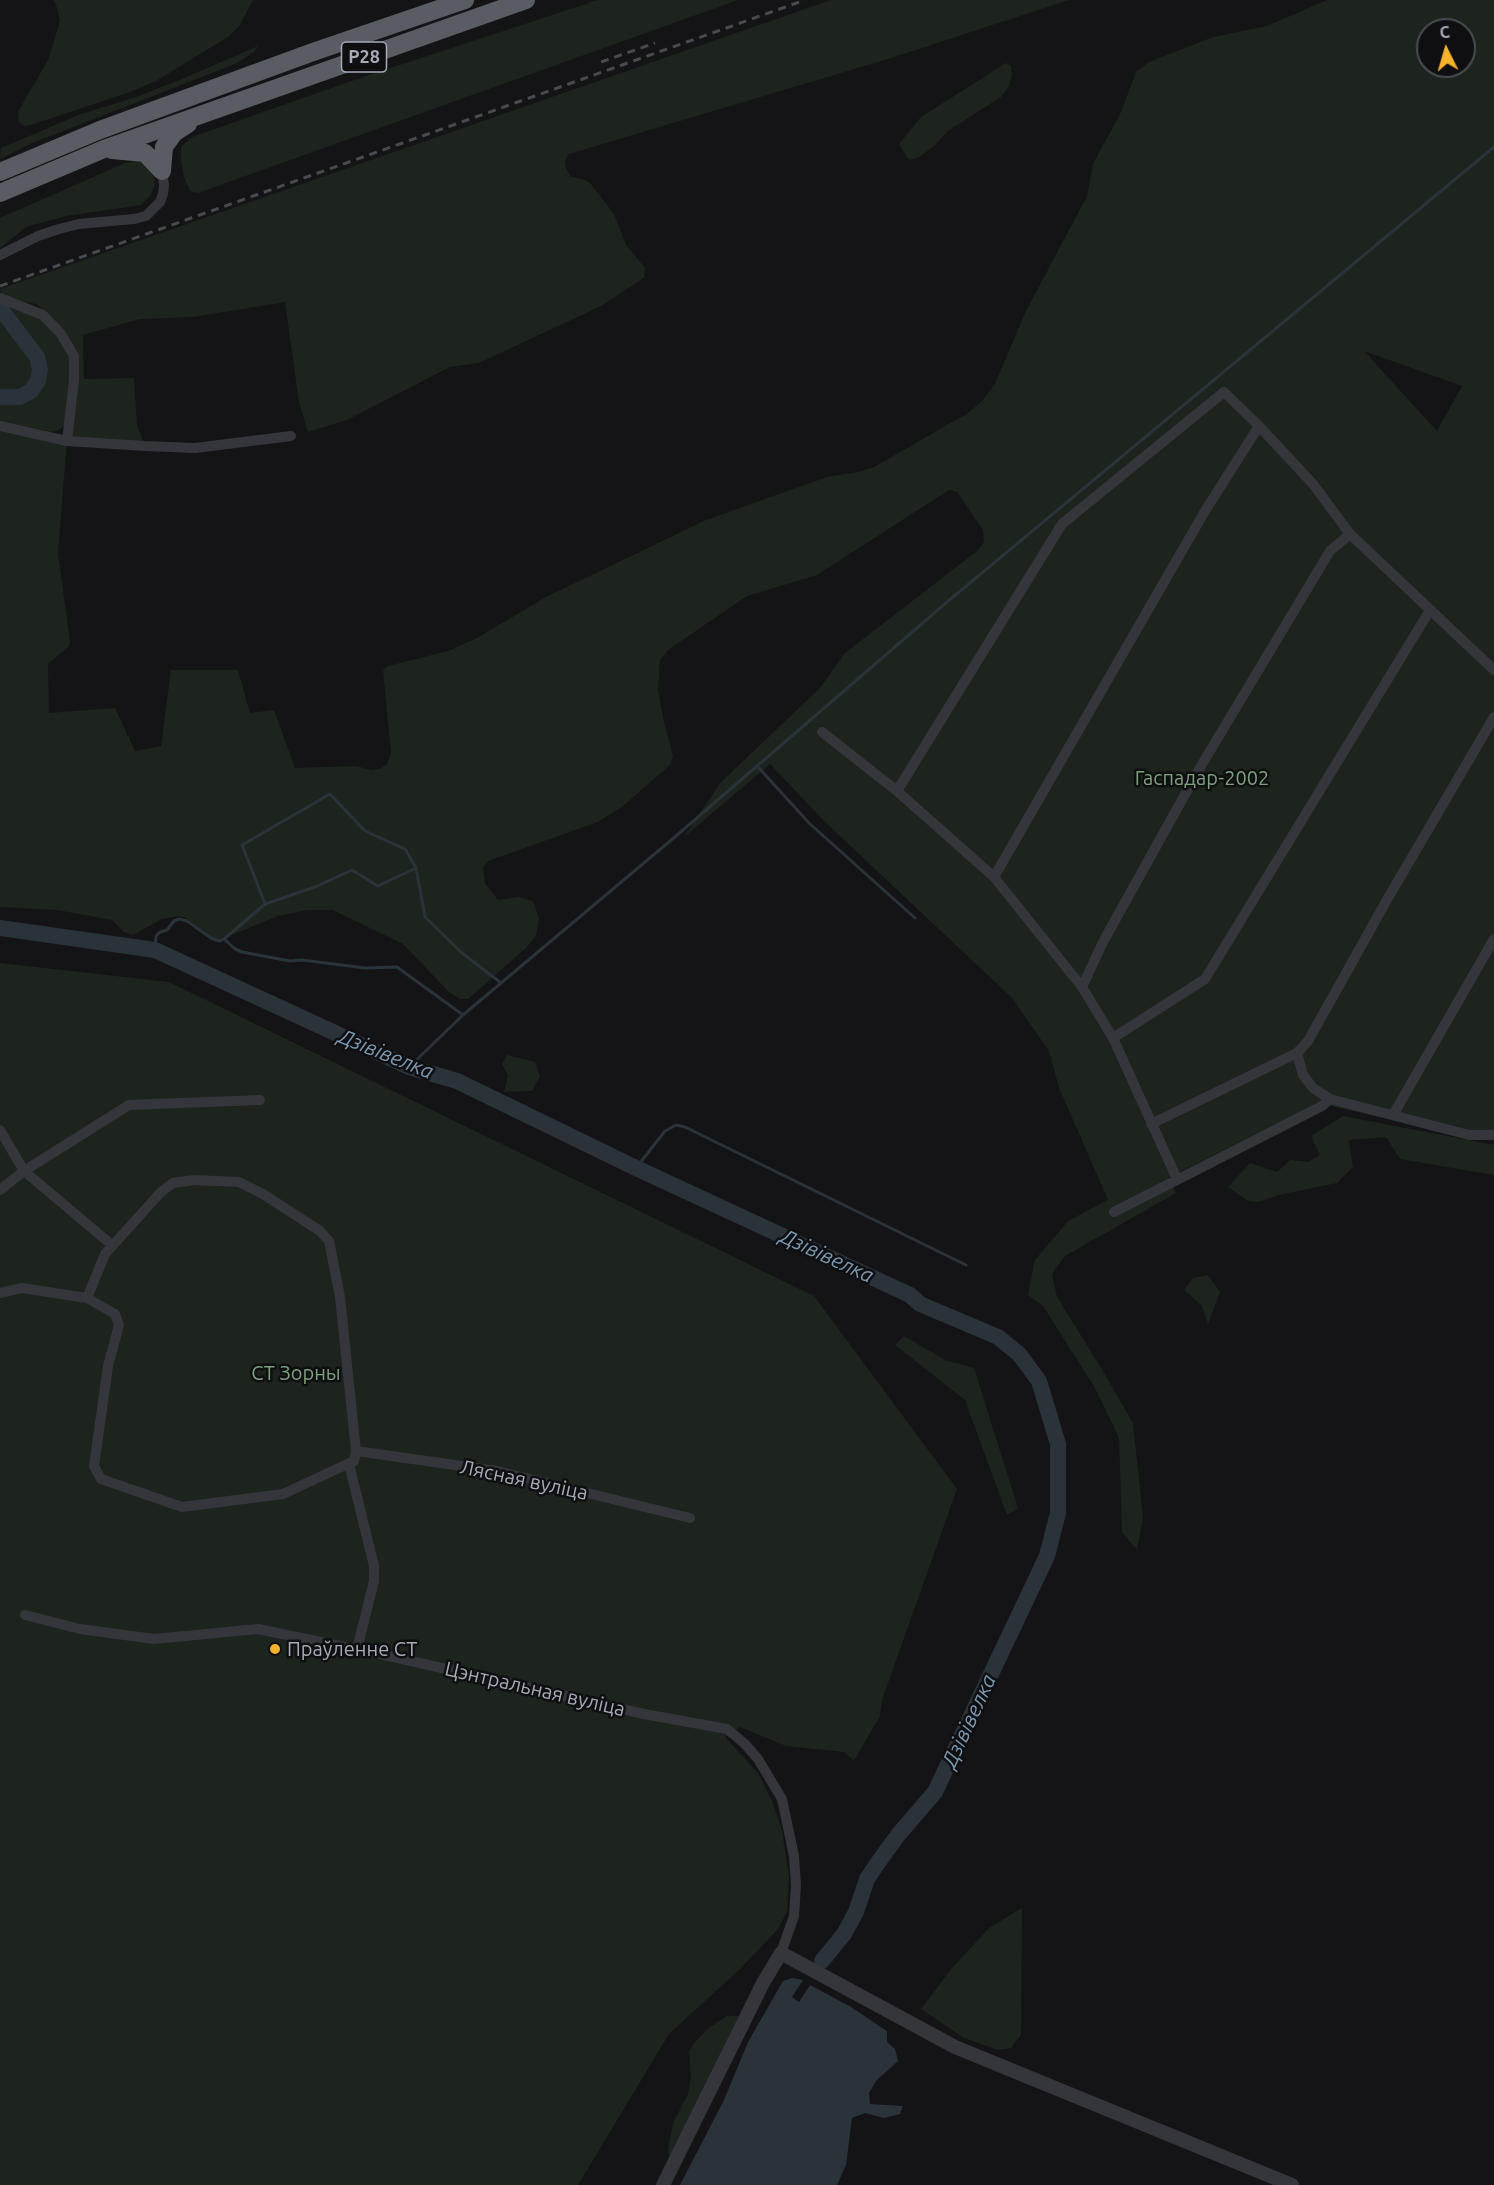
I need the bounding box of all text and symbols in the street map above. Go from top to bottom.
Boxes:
north arrow [1416,18,1476,78]
text: С [1439,23,1450,41]
road number: Р28 [342,42,386,72]
park label: Гаспадар-2002 [1135,766,1269,790]
water label: Дзівівелка [335,1024,437,1084]
water label: Дзівівелка [776,1223,878,1289]
park label: СТ Зорны [251,1361,341,1385]
street label: Лясная вуліца [458,1455,590,1505]
place label: Праўленне СТ [287,1637,417,1661]
marker: Праўленне СТ [268,1642,282,1656]
street label: Цэнтральная вуліца [442,1657,628,1721]
water label: Дзівівелка [936,1670,1002,1772]

